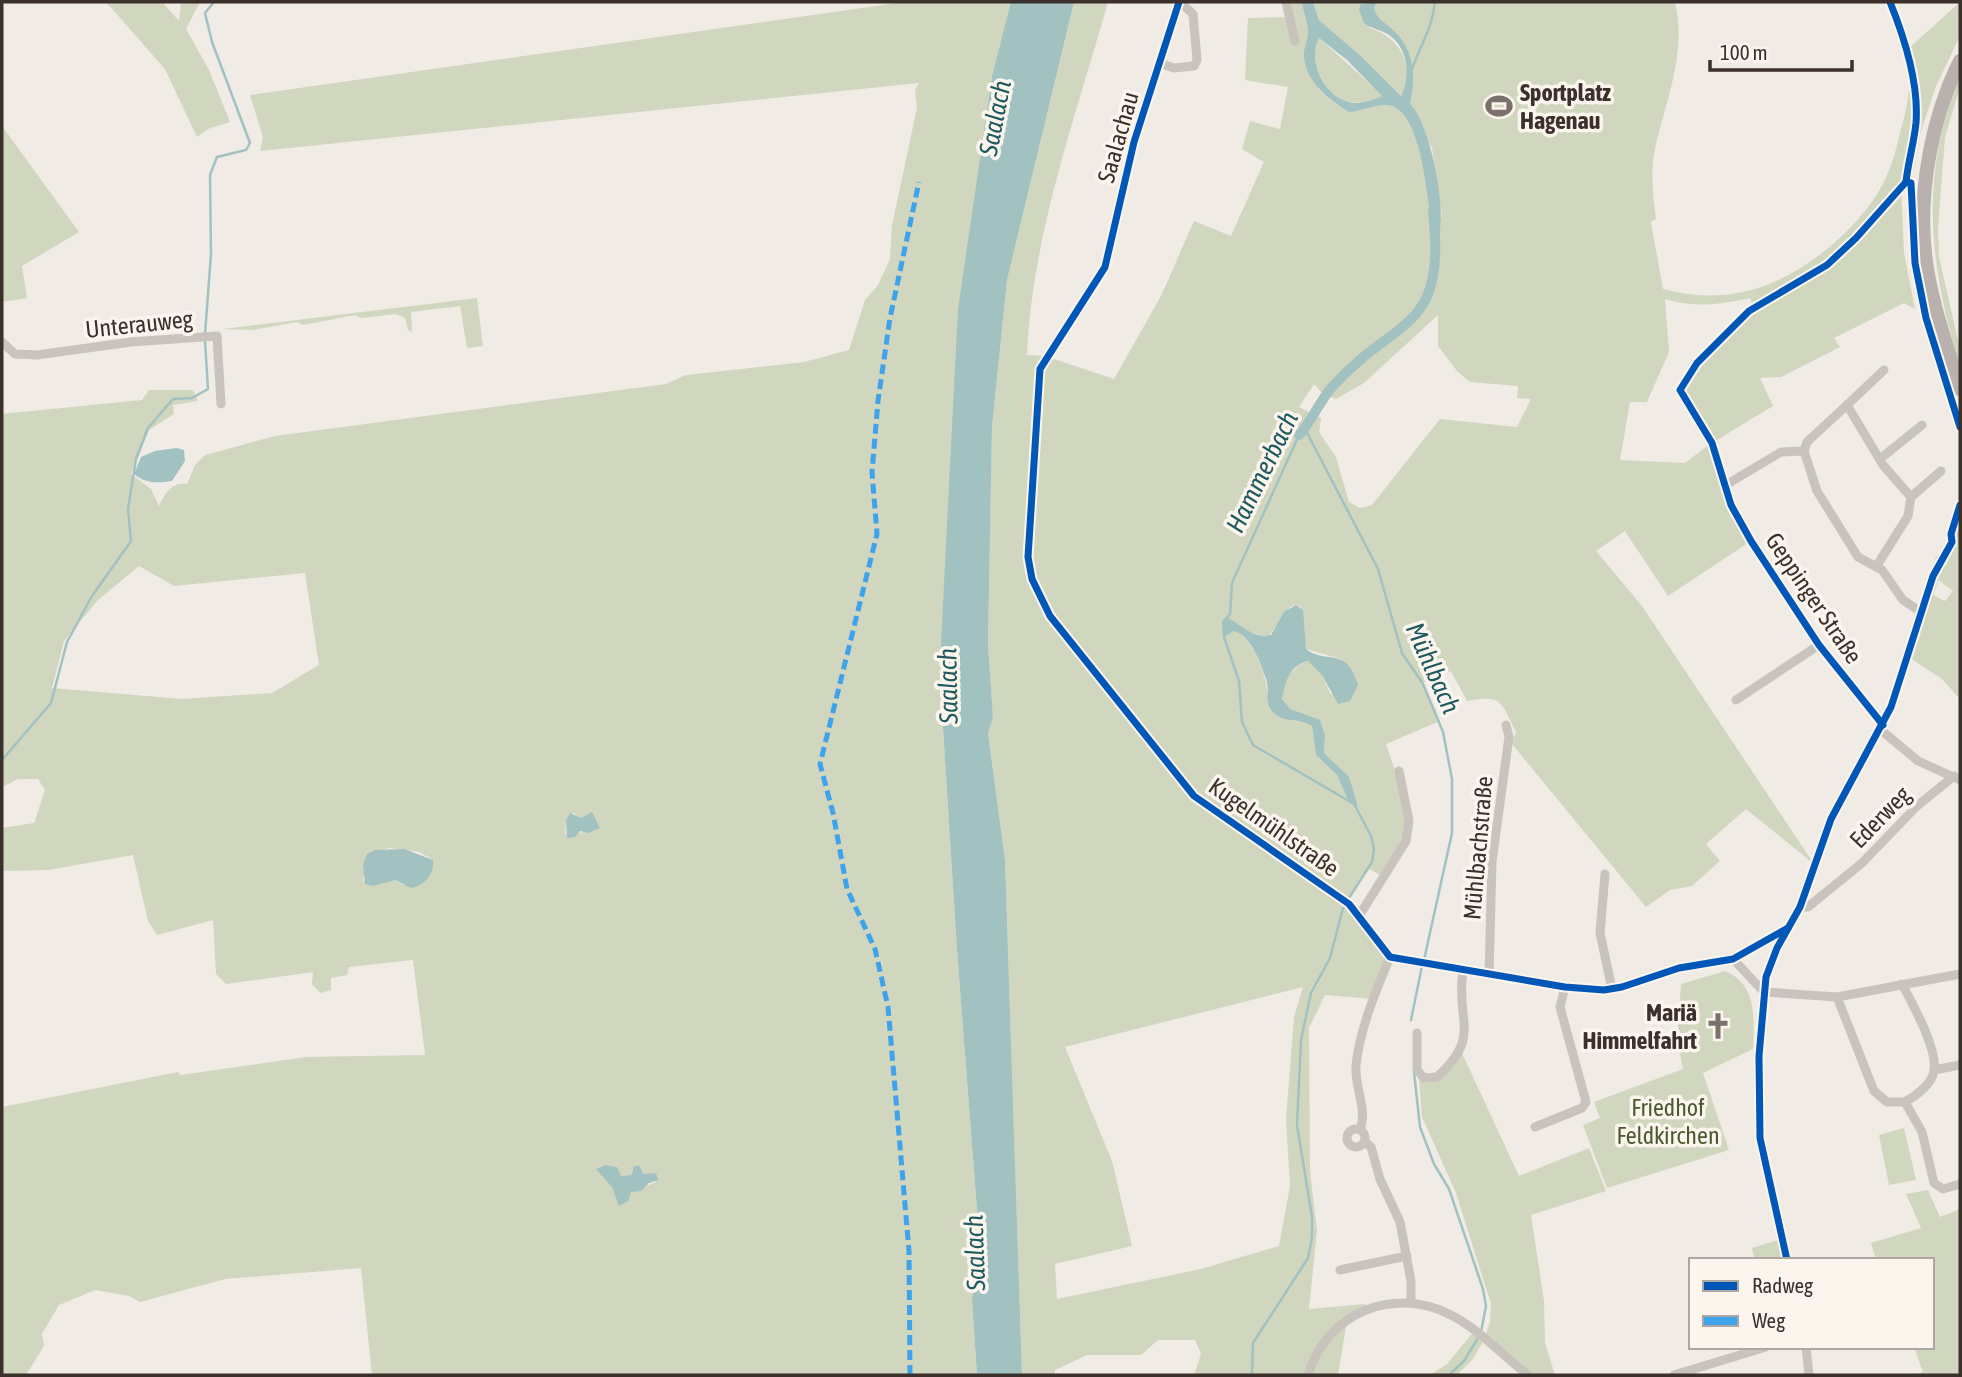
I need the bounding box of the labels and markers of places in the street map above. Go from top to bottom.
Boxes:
place label: Sportplatz Hagenau [1520,79,1611,134]
sports icon: Sportplatz Hagenau [1484,91,1514,121]
place label: Mariä Himmelfahrt [1583,999,1697,1054]
church icon: Mariä Himmelfahrt [1703,1011,1733,1041]

